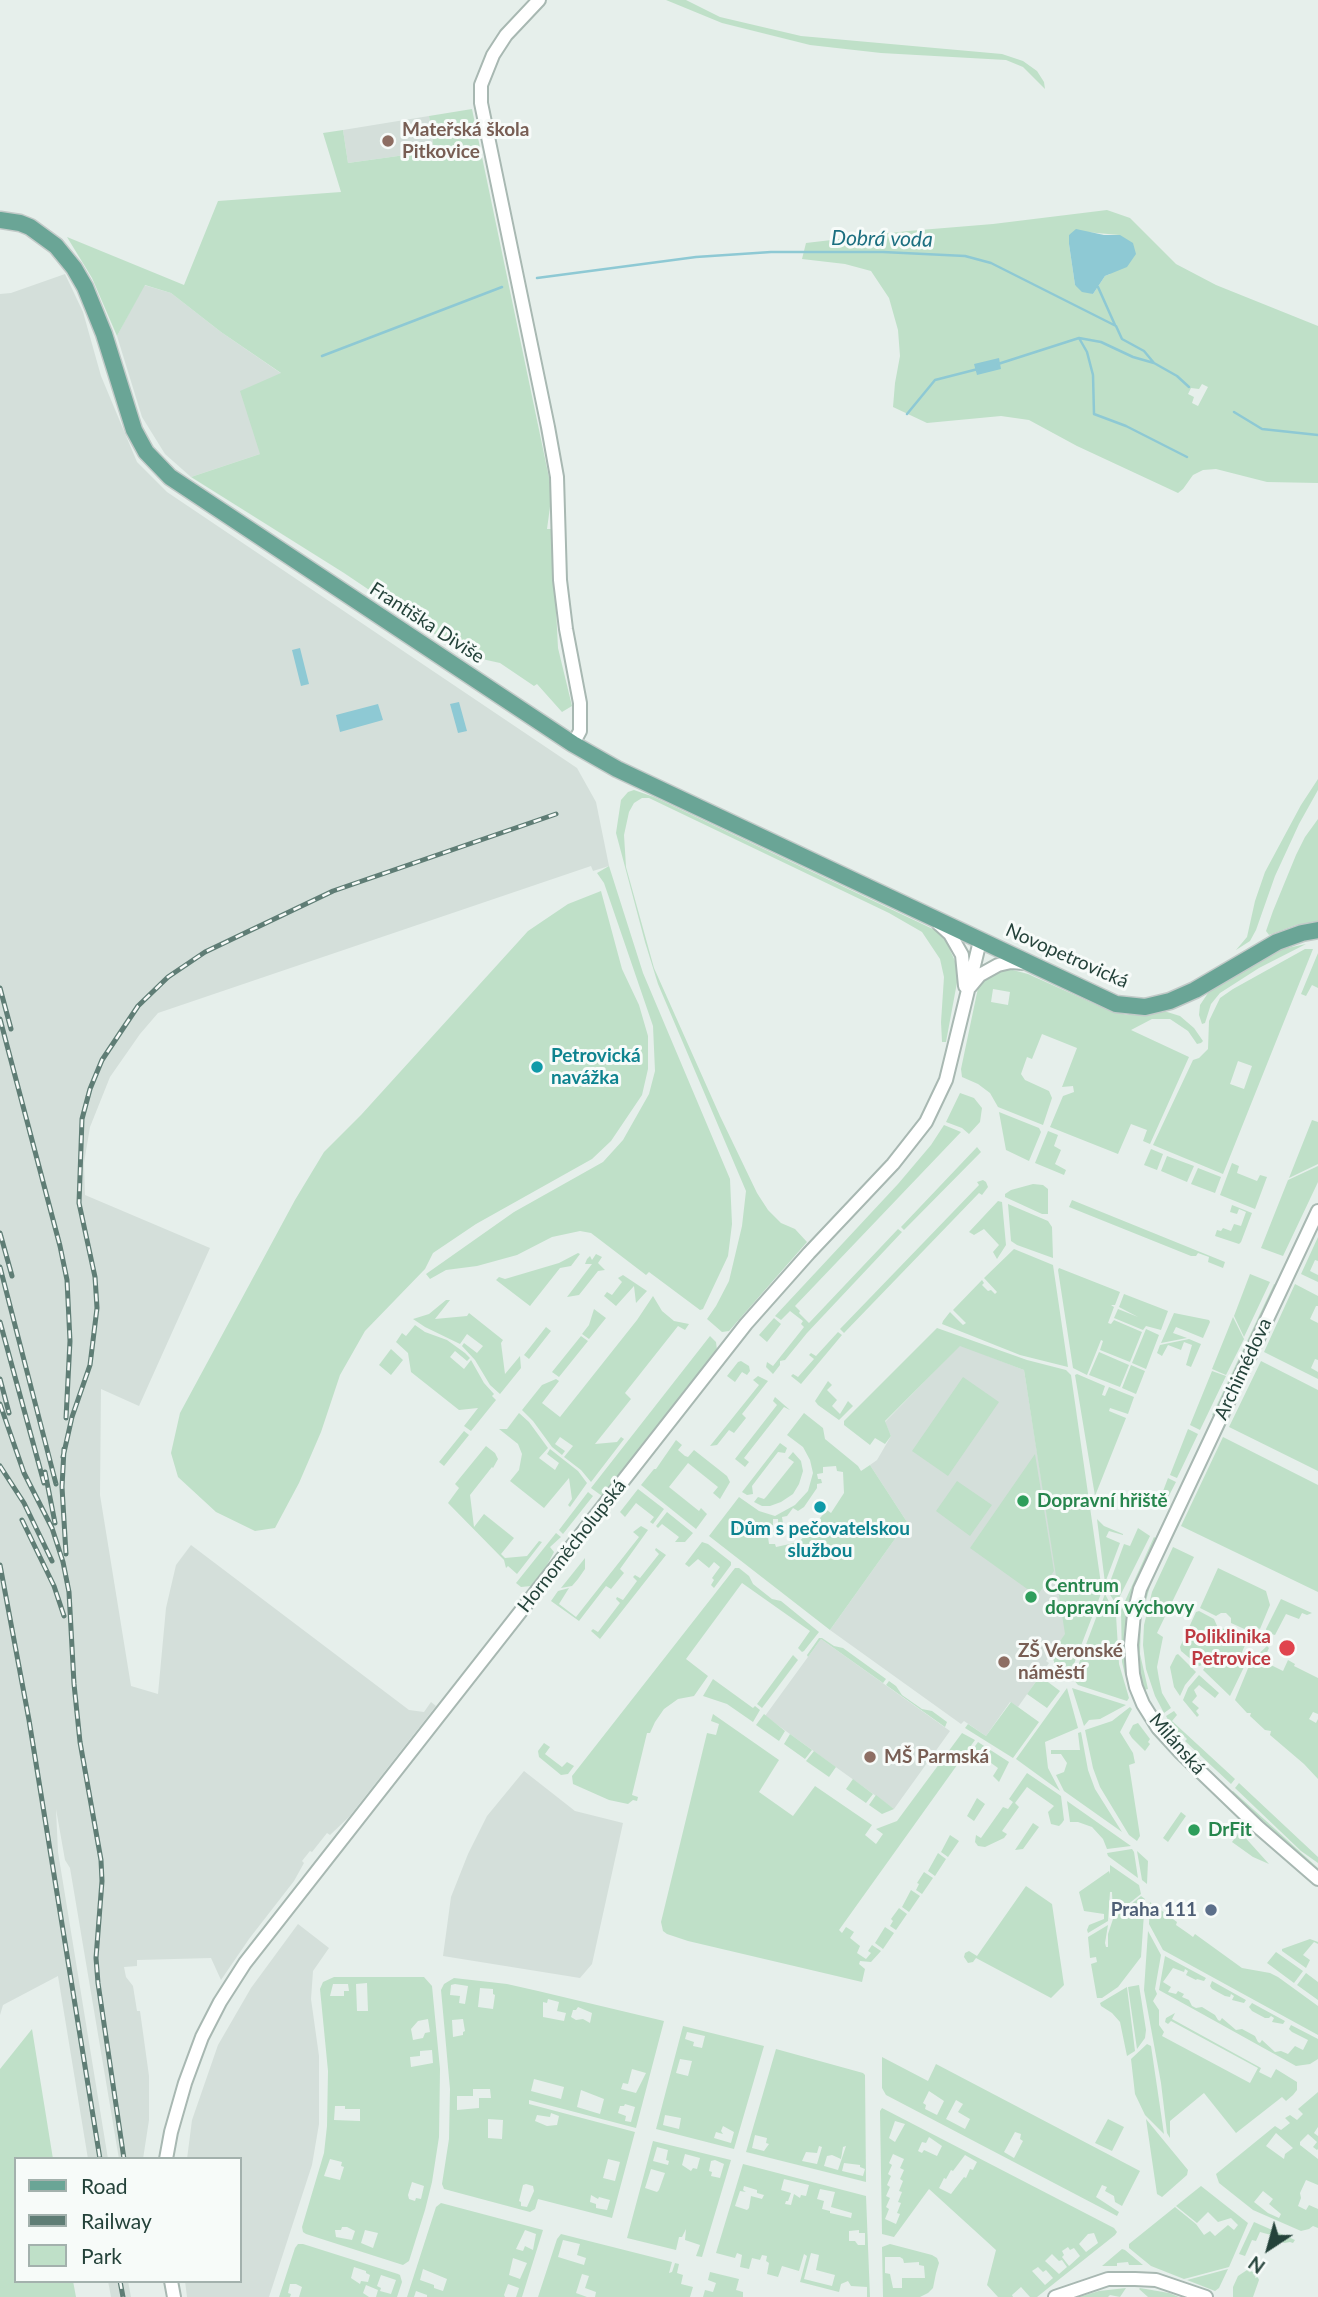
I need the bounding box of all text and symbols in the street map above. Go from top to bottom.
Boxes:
place label: Mateřská škola Pitkovice [402,119,529,163]
marker: Mateřská škola Pitkovice [380,133,396,149]
water label: Dobrá voda [831,226,933,252]
street label: Františka Diviše [365,578,489,668]
street label: Novopetrovická [1002,919,1132,993]
place label: Petrovická navážka [551,1045,641,1089]
marker: Petrovická navážka [529,1059,545,1075]
street label: Archimédova [1210,1315,1276,1423]
street label: Hornoměcholupská [513,1475,631,1617]
place label: Dopravní hřiště [1037,1490,1168,1512]
marker: Dopravní hřiště [1015,1493,1031,1509]
marker: Dům s pečovatelskou službou [812,1499,828,1515]
place label: Dům s pečovatelskou službou [730,1518,910,1562]
place label: Centrum dopravní výchovy [1045,1575,1194,1619]
marker: Centrum dopravní výchovy [1023,1589,1039,1605]
place label: Poliklinika Petrovice [1184,1626,1271,1670]
marker: Poliklinika Petrovice [1277,1638,1297,1658]
place label: ZŠ Veronské náměstí [1018,1640,1123,1684]
marker: ZŠ Veronské náměstí [996,1654,1012,1670]
street label: Milánská [1144,1709,1210,1779]
place label: MŠ Parmská [884,1746,989,1768]
marker: MŠ Parmská [862,1749,878,1765]
place label: DrFit [1208,1819,1252,1841]
marker: DrFit [1186,1822,1202,1838]
place label: Praha 111 [1111,1899,1197,1921]
marker: Praha 111 [1203,1902,1219,1918]
legend [14,2157,242,2283]
text: Road [81,2173,128,2198]
text: Railway [81,2208,152,2233]
north arrow [1234,2213,1304,2283]
text: Park [81,2243,122,2268]
text: N [1244,2252,1269,2279]

